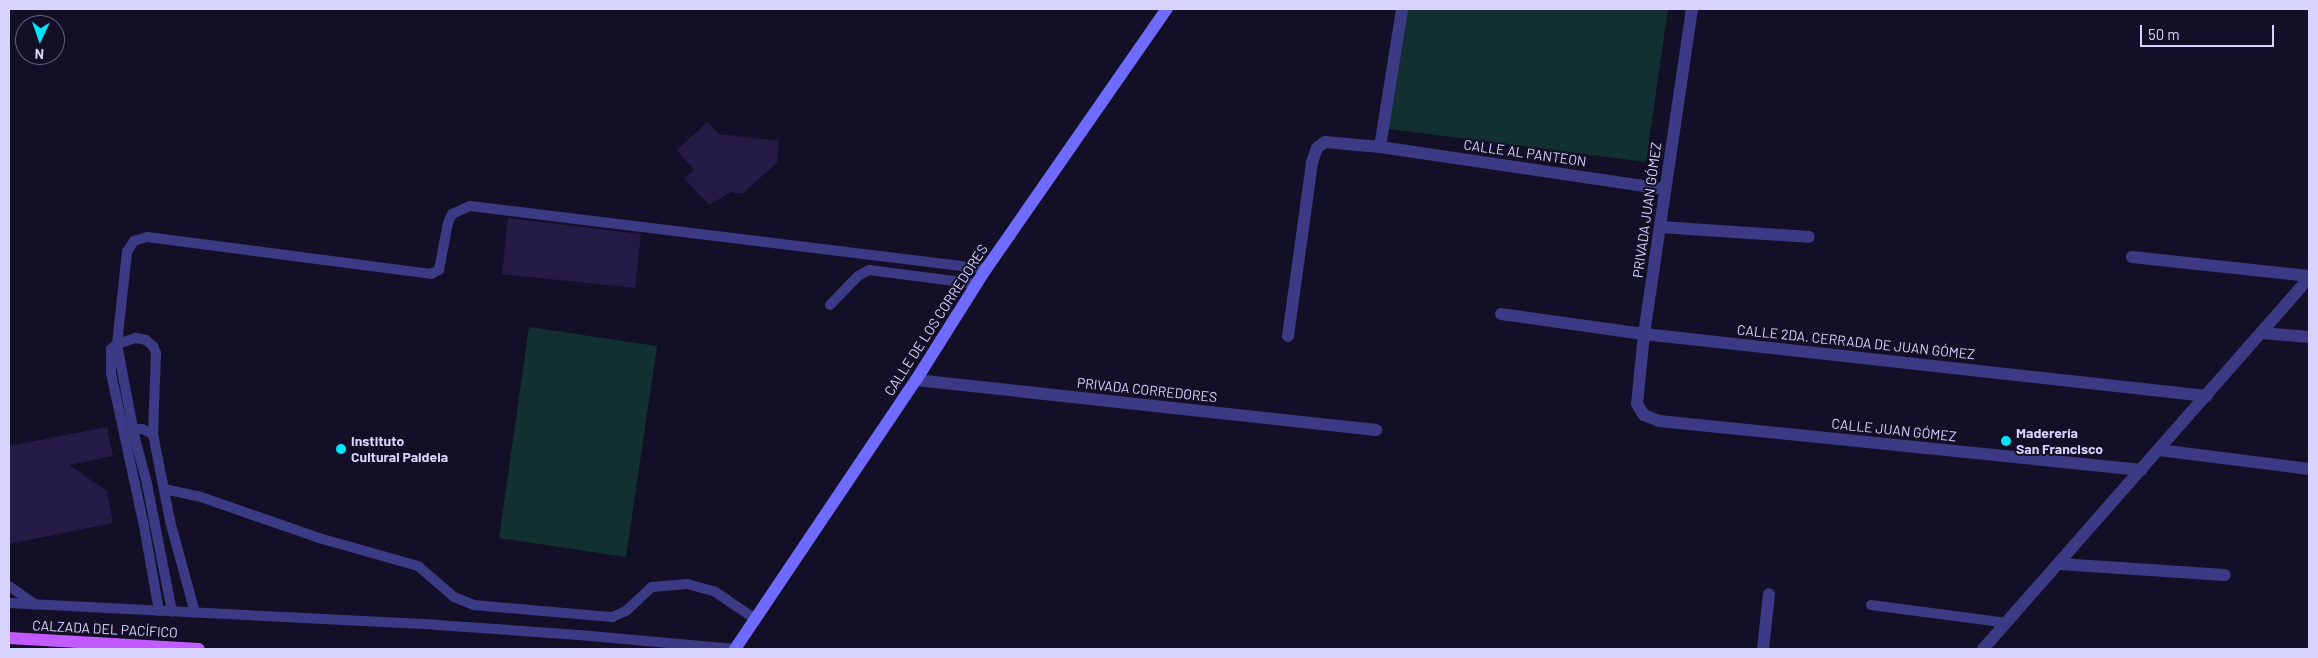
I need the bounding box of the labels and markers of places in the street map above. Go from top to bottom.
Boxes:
place label: Maderería San Francisco [2016,425,2103,458]
place label: Instituto Cultural Paideia [351,433,448,466]
marker: Maderería San Francisco [2000,435,2012,447]
marker: Instituto Cultural Paideia [335,443,347,455]

